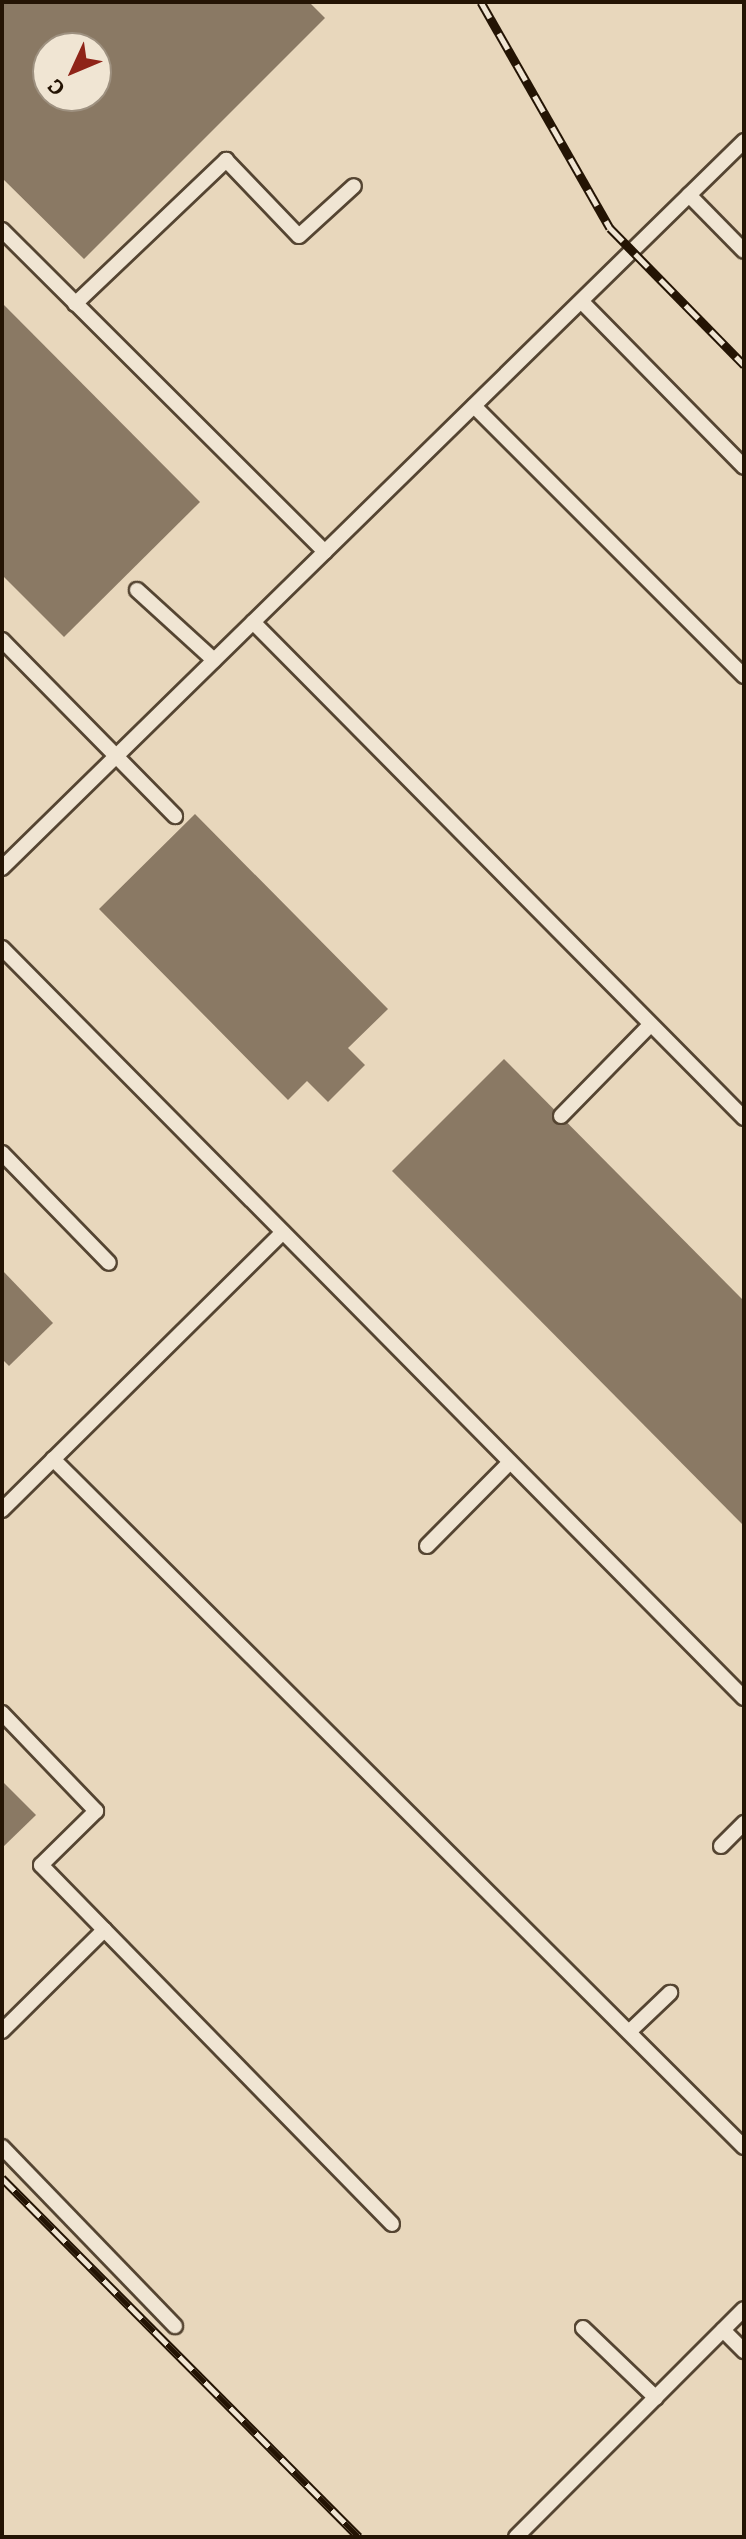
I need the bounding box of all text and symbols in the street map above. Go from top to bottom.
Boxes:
north arrow [32,32,112,112]
text: С [41,72,72,103]

